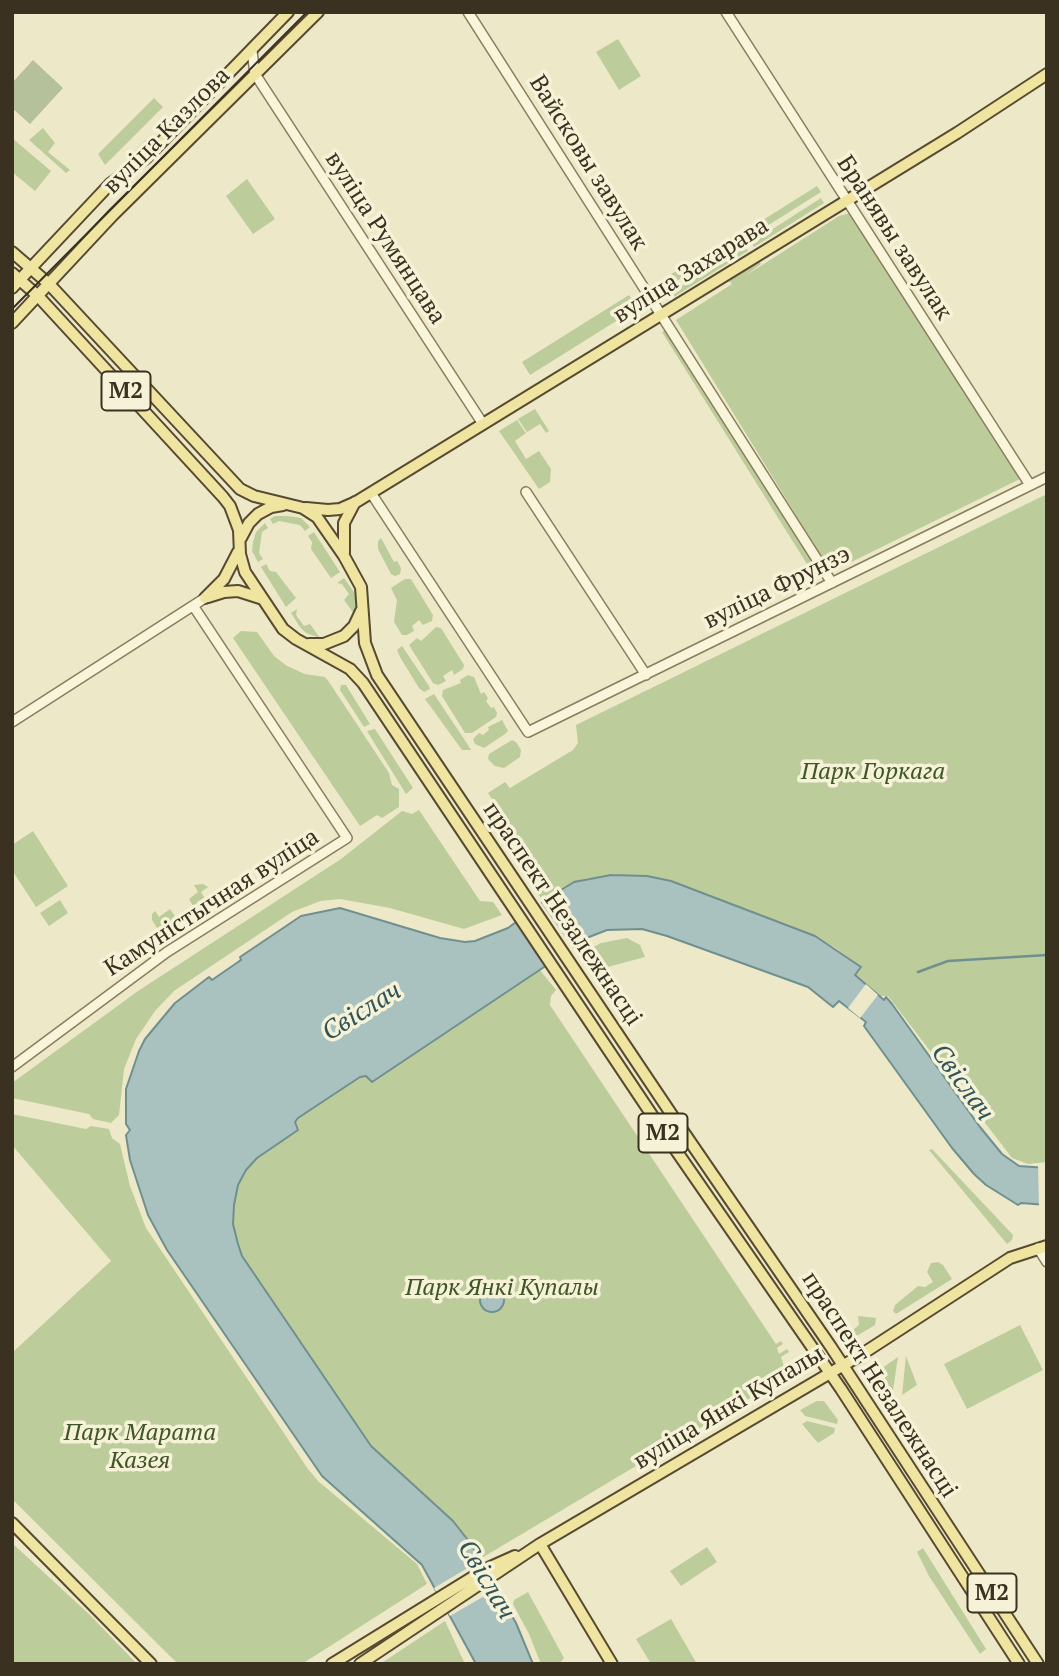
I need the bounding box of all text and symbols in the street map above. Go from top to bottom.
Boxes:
street label: вуліца Казлова [98,62,236,200]
street label: Вайсковы завулак [523,70,653,256]
street label: вуліца Румянцава [318,146,452,330]
street label: Бранявы завулак [830,151,958,325]
street label: вуліца Захарава [608,212,774,330]
road number: М2 [102,372,150,410]
street label: вуліца Фрунзэ [699,540,855,636]
park label: Парк Горкага [801,758,945,786]
street label: праспект Незалежнасці [476,797,648,1031]
street label: Камуністычная вуліца [99,823,325,983]
water label: Свіслач [317,976,407,1048]
water label: Свіслач [924,1039,1000,1127]
road number: М2 [638,1114,688,1152]
street label: праспект Незалежнасці [795,1267,963,1503]
park label: Парк Янкі Купалы [405,1274,599,1302]
street label: вуліца Янкі Купалы [629,1340,829,1476]
park label: Парк Марата Казея [64,1419,216,1475]
water label: Свіслач [450,1535,522,1625]
road number: М2 [968,1574,1016,1612]

